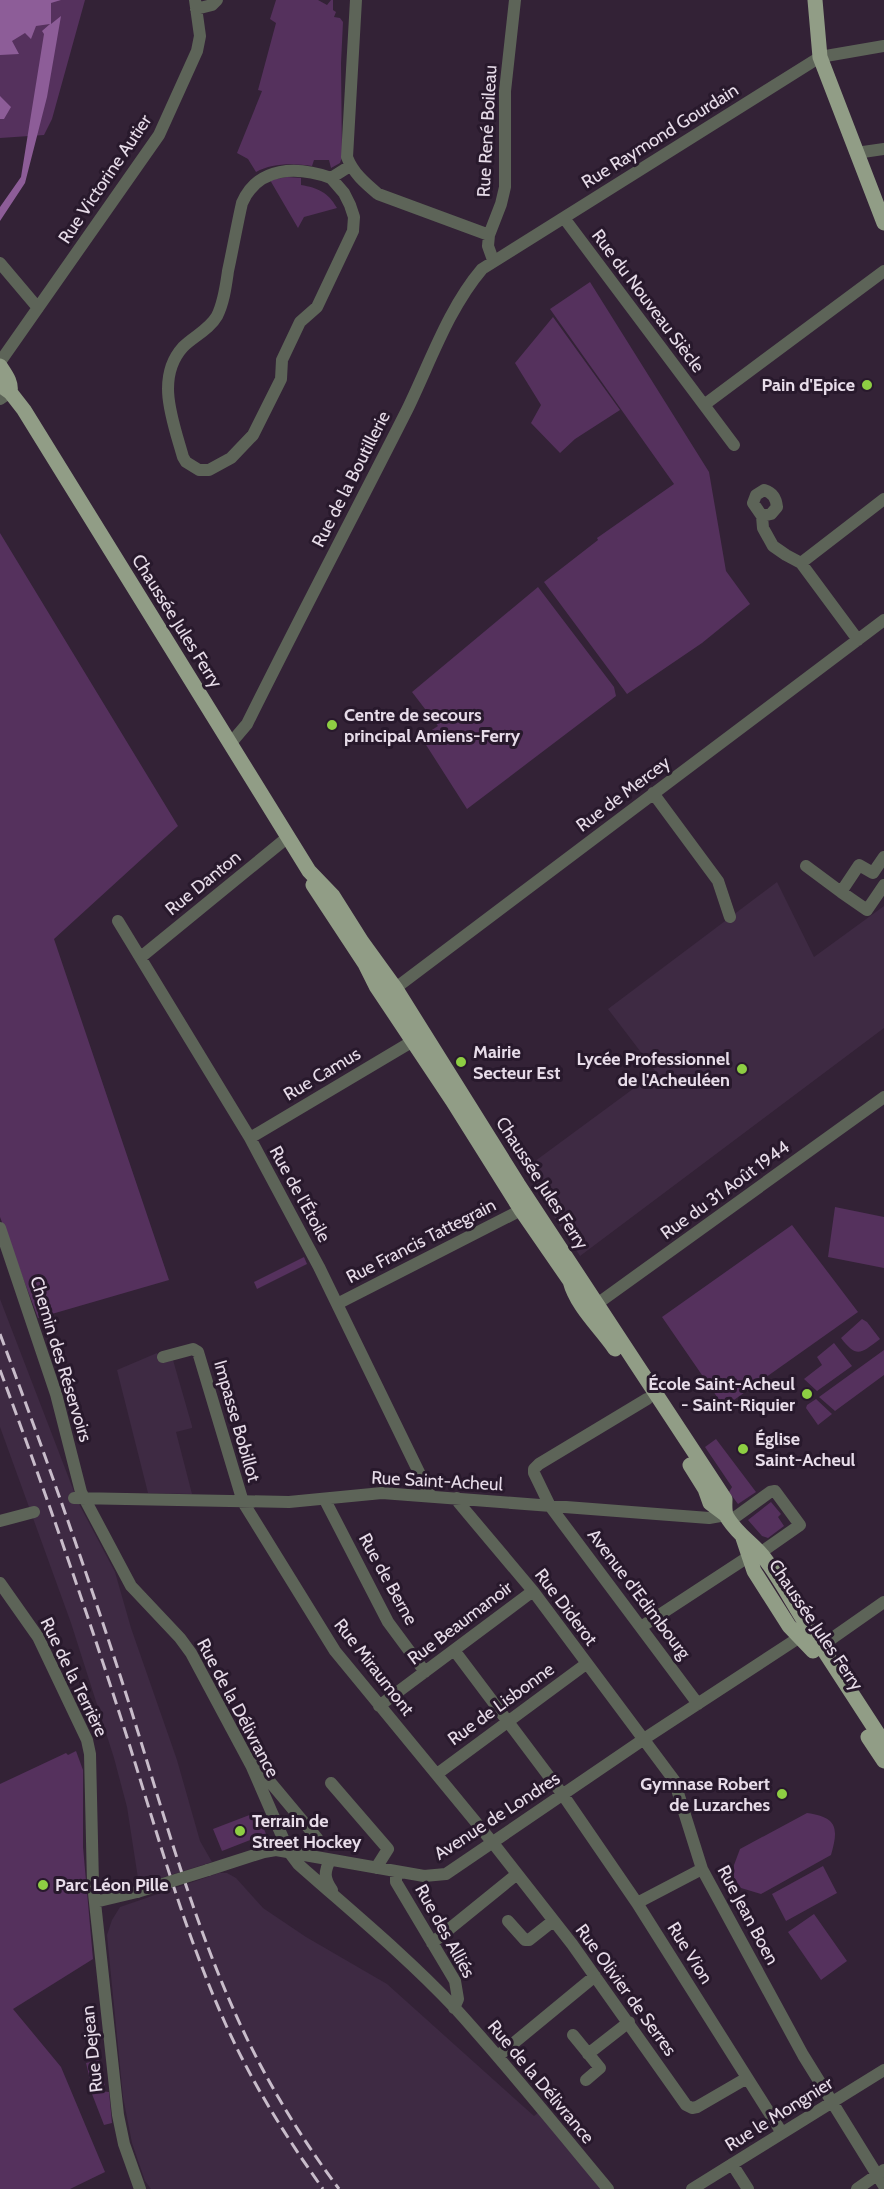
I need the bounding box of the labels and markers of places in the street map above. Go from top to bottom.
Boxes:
place label: Pain d'Epice [762,374,855,396]
marker: Pain d'Epice [860,378,874,392]
place label: Centre de secours principal Amiens-Ferry [344,704,521,747]
marker: Centre de secours principal Amiens-Ferry [325,718,339,732]
place label: Mairie Secteur Est [473,1041,560,1084]
place label: Lycée Professionnel de l'Acheuléen [577,1048,730,1091]
marker: Mairie Secteur Est [454,1055,468,1069]
marker: Lycée Professionnel de l'Acheuléen [735,1062,749,1076]
place label: École Saint-Acheul - Saint-Riquier [648,1373,795,1416]
marker: École Saint-Acheul - Saint-Riquier [800,1387,814,1401]
place label: Église Saint-Acheul [755,1428,856,1471]
marker: Église Saint-Acheul [736,1442,750,1456]
place label: Gymnase Robert de Luzarches [640,1773,770,1816]
marker: Gymnase Robert de Luzarches [775,1787,789,1801]
place label: Terrain de Street Hockey [252,1810,362,1853]
marker: Terrain de Street Hockey [233,1824,247,1838]
place label: Parc Léon Pille [55,1874,168,1896]
marker: Parc Léon Pille [36,1878,50,1892]

